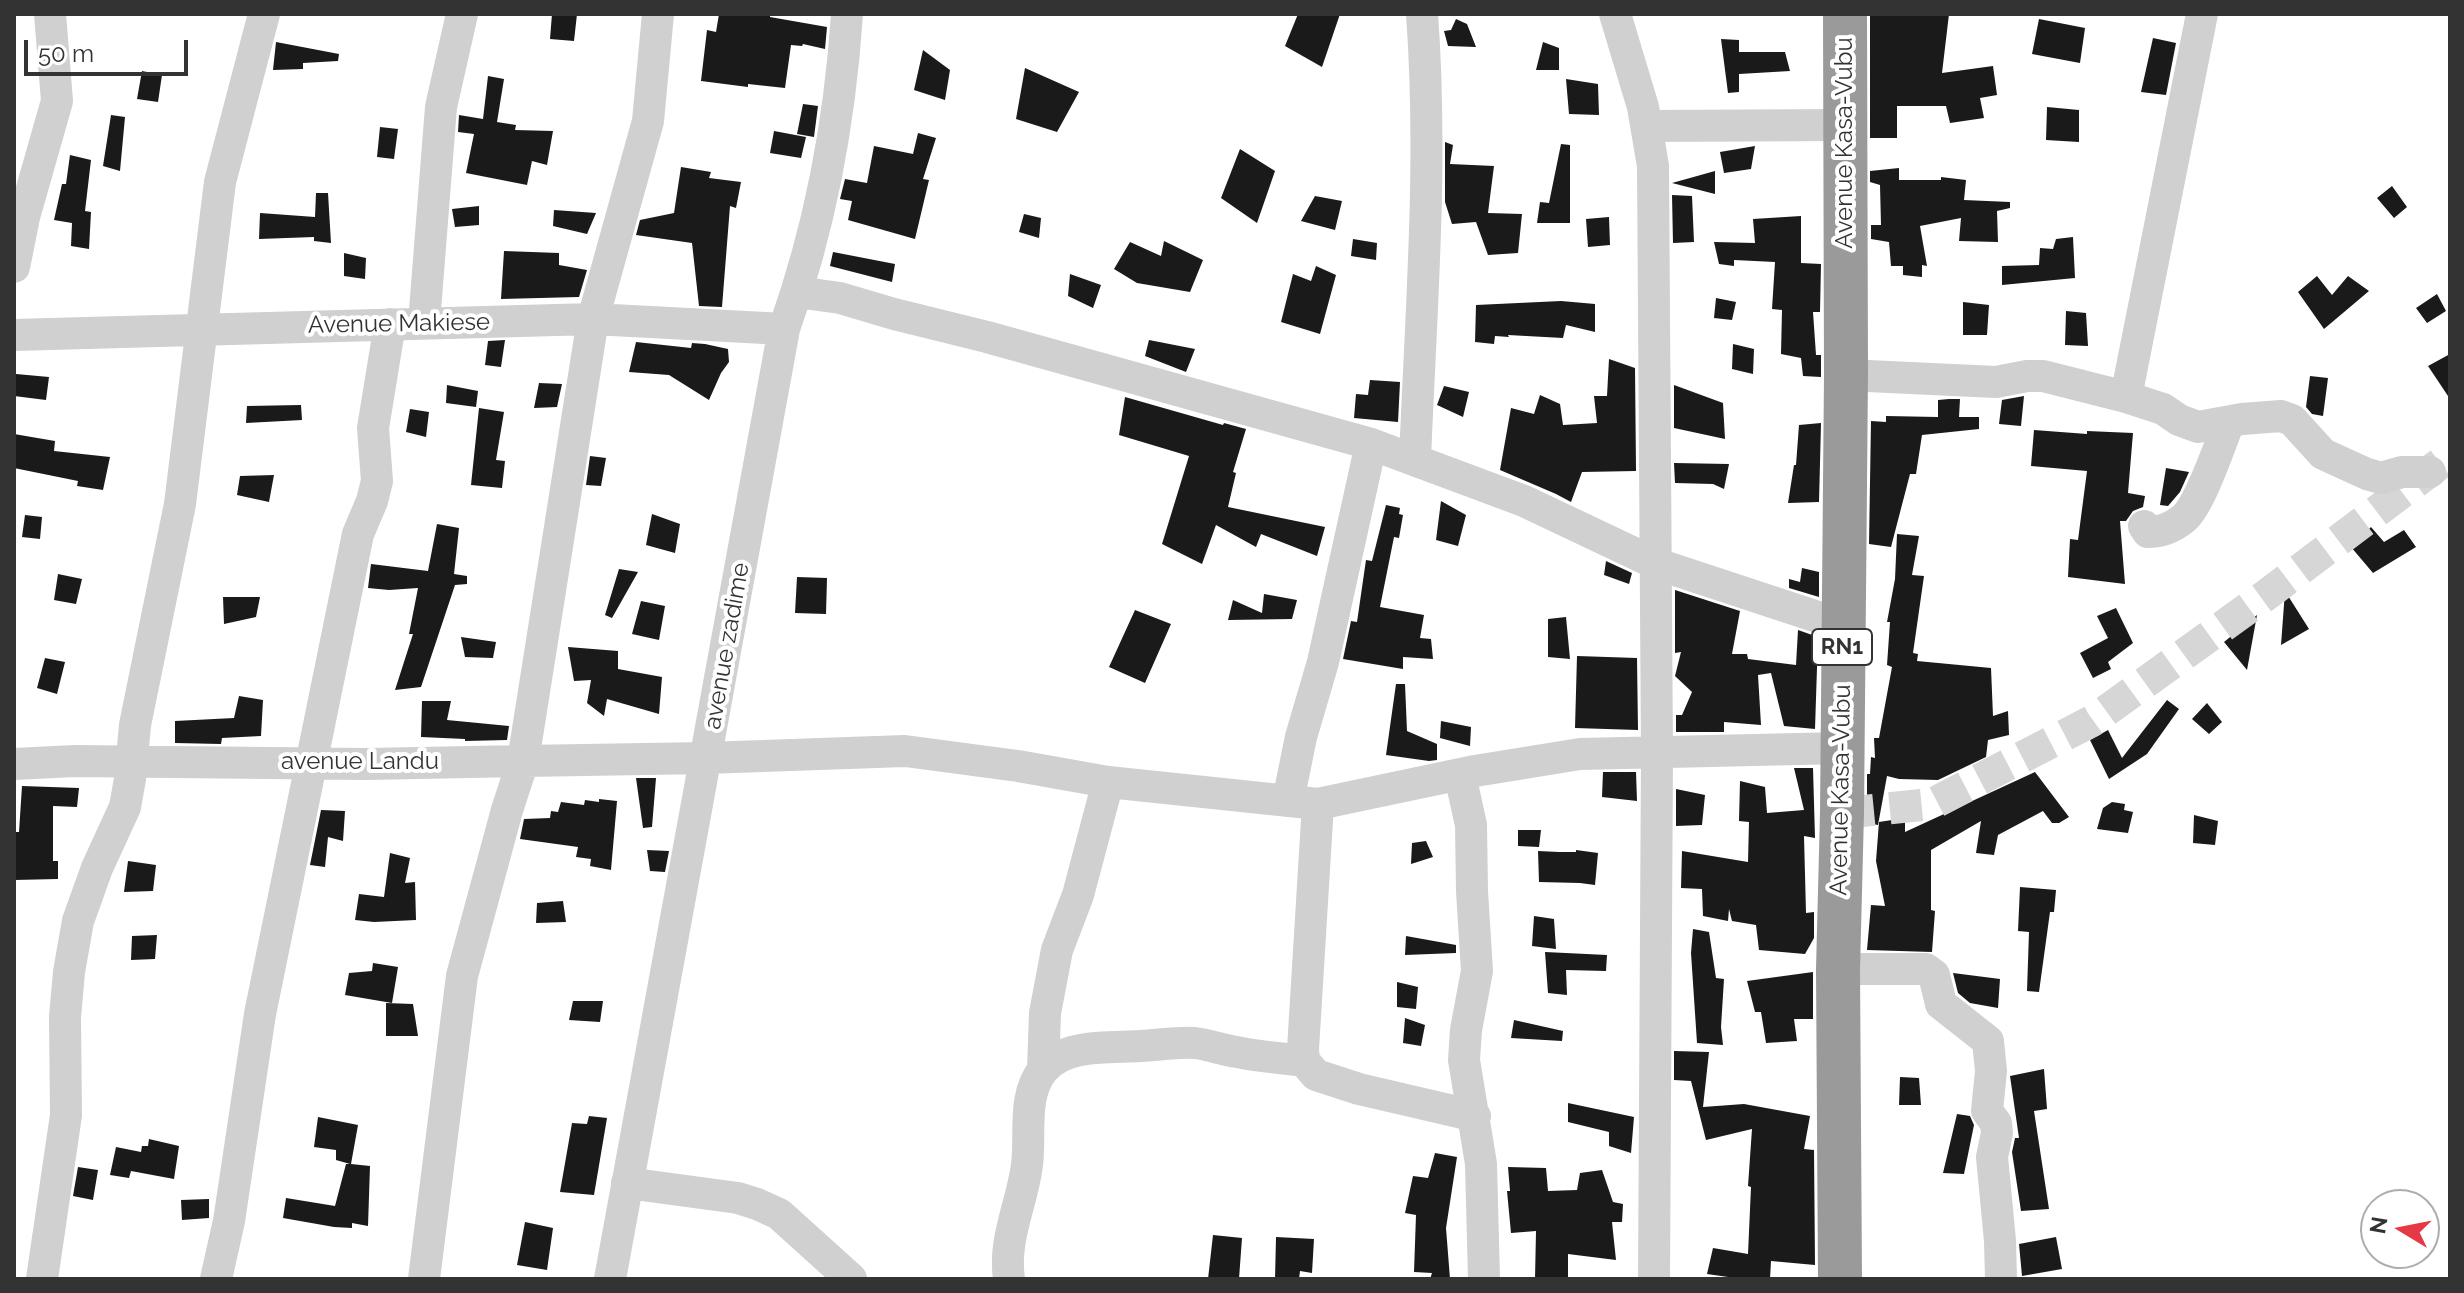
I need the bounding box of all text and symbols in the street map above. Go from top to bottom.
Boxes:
scale bar [28,24,192,74]
street label: Avenue Kasa-Vubu [1831,37,1859,249]
text: 50 m [38,39,94,68]
street label: Avenue Makiese [308,308,490,340]
street label: avenue zadime [698,560,756,732]
road number: RN1 [1812,629,1872,665]
street label: Avenue Kasa-Vubu [1825,684,1857,896]
street label: avenue Landu [281,748,439,776]
north arrow [2360,1189,2440,1269]
text: N [2364,1215,2393,1236]

